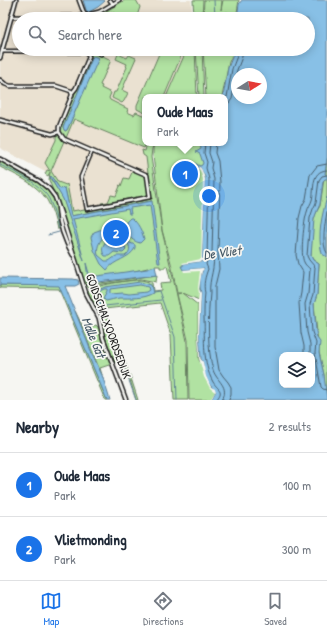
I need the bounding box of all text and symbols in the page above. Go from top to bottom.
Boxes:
search box [12,12,315,56]
icon: search [26,23,48,45]
text: Search here [58,24,122,45]
north arrow [231,68,267,104]
popup [142,94,228,146]
text: Oude Maas [157,101,213,122]
text: Park [157,122,179,140]
pin: 1 [172,159,198,189]
your location [199,186,219,206]
pin: 2 [103,218,129,248]
water label: De Vliet [202,240,244,264]
street label: GOIDSCHALXOORDSEDIJK [82,271,136,382]
water label: Malle Gat [78,314,111,362]
map controls [279,352,315,388]
button: layers [279,352,315,388]
text: Nearby [16,415,59,438]
text: 2 results [269,417,311,435]
text: Oude Maas [54,465,110,486]
text: 1 [27,476,31,494]
text: 100 m [283,476,311,494]
text: Park [54,486,76,504]
text: Vlietmonding [54,529,127,550]
text: 2 [26,540,32,558]
text: 300 m [282,540,311,558]
text: Park [54,550,76,568]
tab: Map [40,590,62,628]
tab: Directions [143,590,184,628]
tab: Saved [264,590,287,628]

